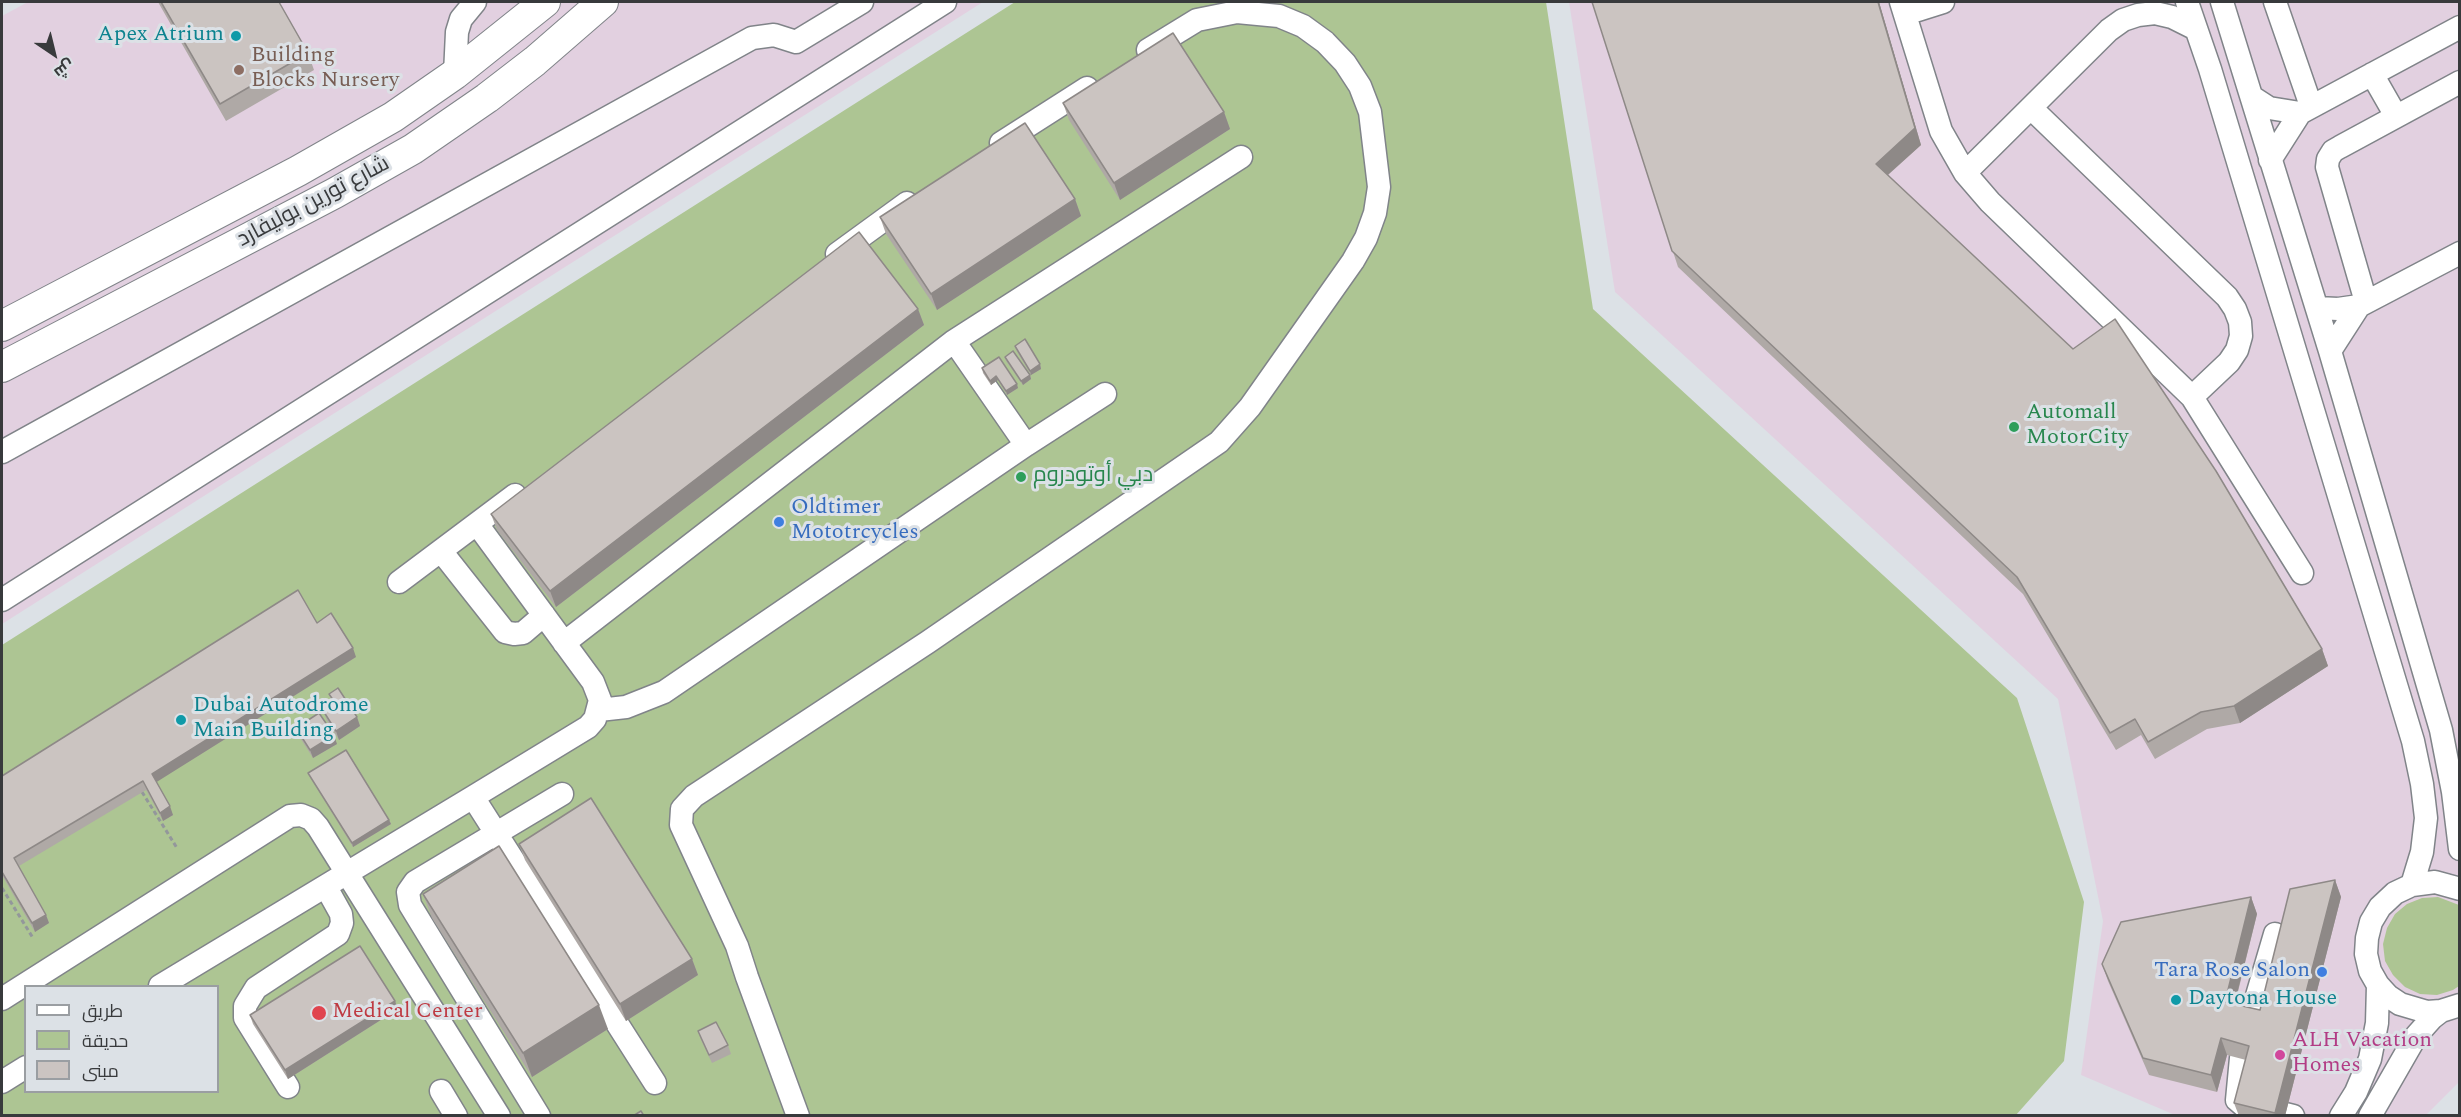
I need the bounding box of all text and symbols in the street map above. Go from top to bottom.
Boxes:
place label: Apex Atrium [97,23,224,49]
north arrow [24,24,84,84]
marker: Apex Atrium [229,29,243,43]
place label: Building Blocks Nursery [251,44,399,96]
text: ش [49,53,80,84]
marker: Building Blocks Nursery [232,63,246,77]
street label: شارع تورين بوليفارد [233,152,395,254]
place label: Automall MotorCity [2026,401,2129,452]
marker: Automall MotorCity [2007,420,2021,434]
place label: دبي أوتودروم [1033,464,1153,490]
marker: دبي أوتودروم [1014,470,1028,484]
place label: Oldtimer Mototrcycles [791,496,919,548]
marker: Oldtimer Mototrcycles [772,515,786,529]
place label: Dubai Autodrome Main Building [193,694,369,746]
marker: Dubai Autodrome Main Building [174,713,188,727]
place label: Tara Rose Salon [2154,959,2310,985]
marker: Tara Rose Salon [2315,965,2329,979]
legend [24,985,219,1093]
place label: Daytona House [2188,987,2337,1013]
marker: Daytona House [2169,993,2183,1007]
text: طريق [82,998,123,1025]
place label: Medical Center [332,1000,483,1026]
marker: Medical Center [310,1004,328,1022]
text: حديقة [82,1028,128,1055]
place label: ALH Vacation Homes [2292,1029,2432,1080]
marker: ALH Vacation Homes [2273,1048,2287,1062]
text: مبنى [82,1058,119,1085]

